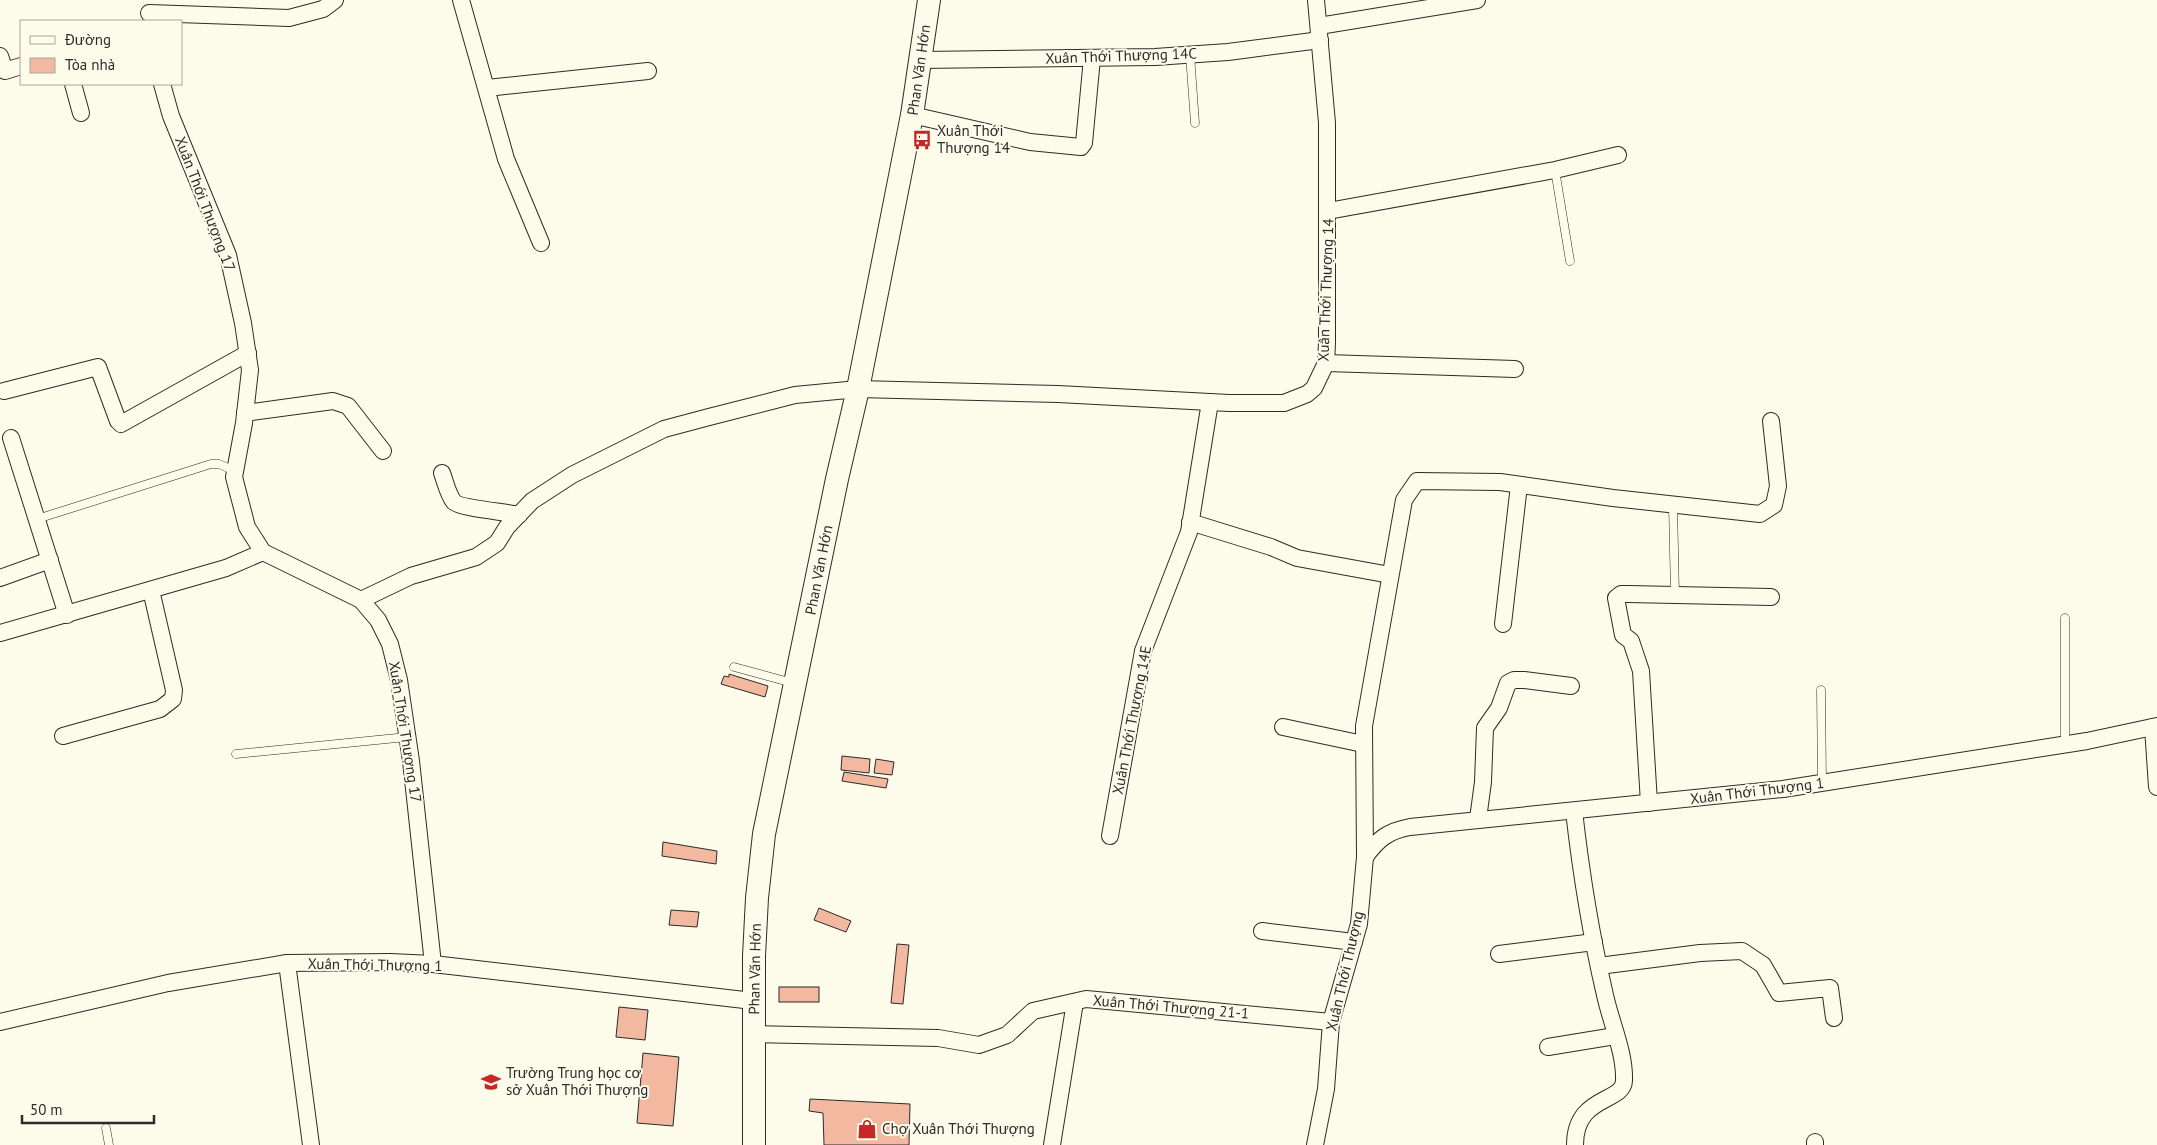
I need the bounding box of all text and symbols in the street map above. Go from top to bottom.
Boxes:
legend [20,20,182,85]
street label: Phan Văn Hớn [903,23,934,117]
text: Đường [64,30,111,49]
street label: Xuân Thới Thượng 14C [1045,43,1197,68]
text: Tòa nhà [65,55,115,74]
place label: Xuân Thới Thượng 14 [937,121,1010,157]
bus stop icon: Xuân Thới Thượng 14 [911,129,933,151]
street label: Xuân Thới Thượng 17 [171,134,240,274]
street label: Xuân Thới Thượng 14 [1314,218,1337,362]
street label: Phan Văn Hớn [800,523,837,617]
street label: Xuân Thới Thượng 14E [1108,644,1155,796]
street label: Xuân Thới Thượng 17 [385,660,426,804]
street label: Xuân Thới Thượng 1 [1689,773,1825,808]
street label: Xuân Thới Thượng [1321,909,1368,1033]
street label: Phan Văn Hớn [744,923,765,1015]
street label: Xuân Thới Thượng 1 [307,954,443,975]
street label: Xuân Thới Thượng 21-1 [1092,990,1250,1023]
place label: Trường Trung học cơ sở Xuân Thới Thượng [506,1063,648,1099]
school or university icon: Trường Trung học cơ sở Xuân Thới Thượng [480,1071,502,1093]
scale bar [22,1092,155,1124]
text: 50 m [30,1100,63,1119]
shop icon: Chợ Xuân Thới Thượng [856,1118,878,1140]
place label: Chợ Xuân Thới Thượng [882,1119,1035,1138]

